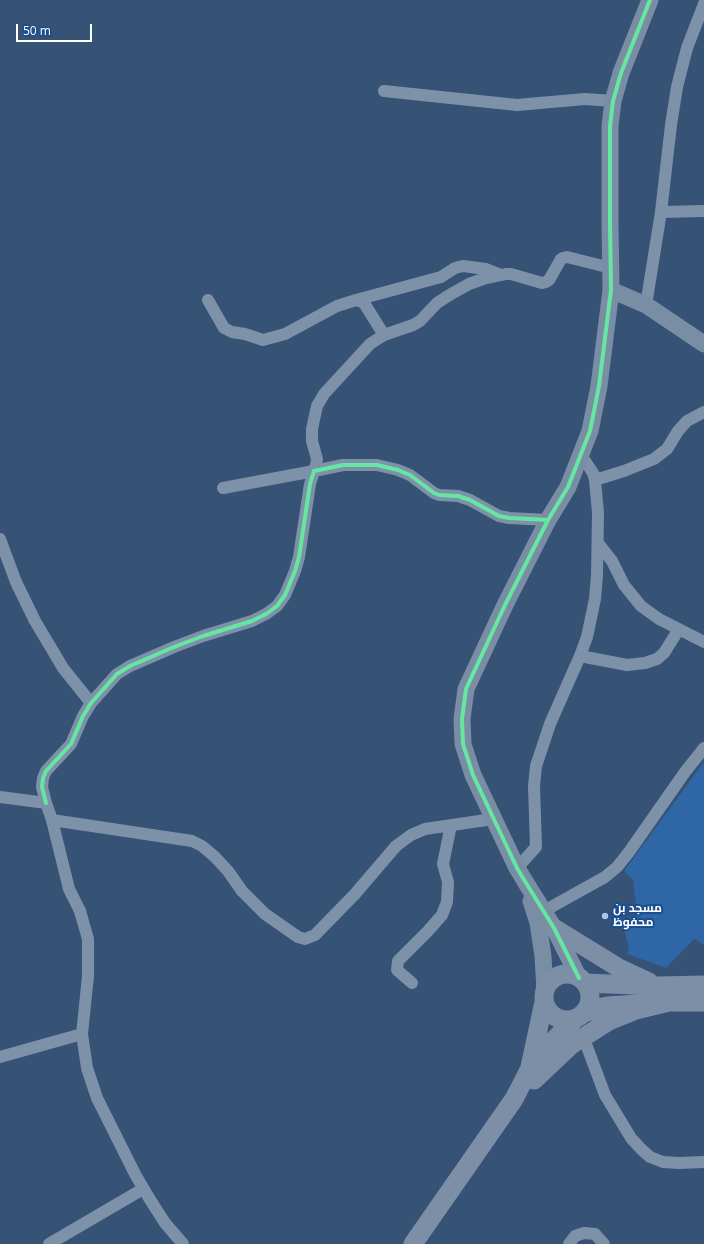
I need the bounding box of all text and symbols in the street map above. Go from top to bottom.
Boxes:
scale bar [18,16,94,42]
text: 50 m [23,22,51,39]
place label: مسجد بن محفوظ [613,902,662,930]
marker: مسجد بن محفوظ [600,911,610,921]

